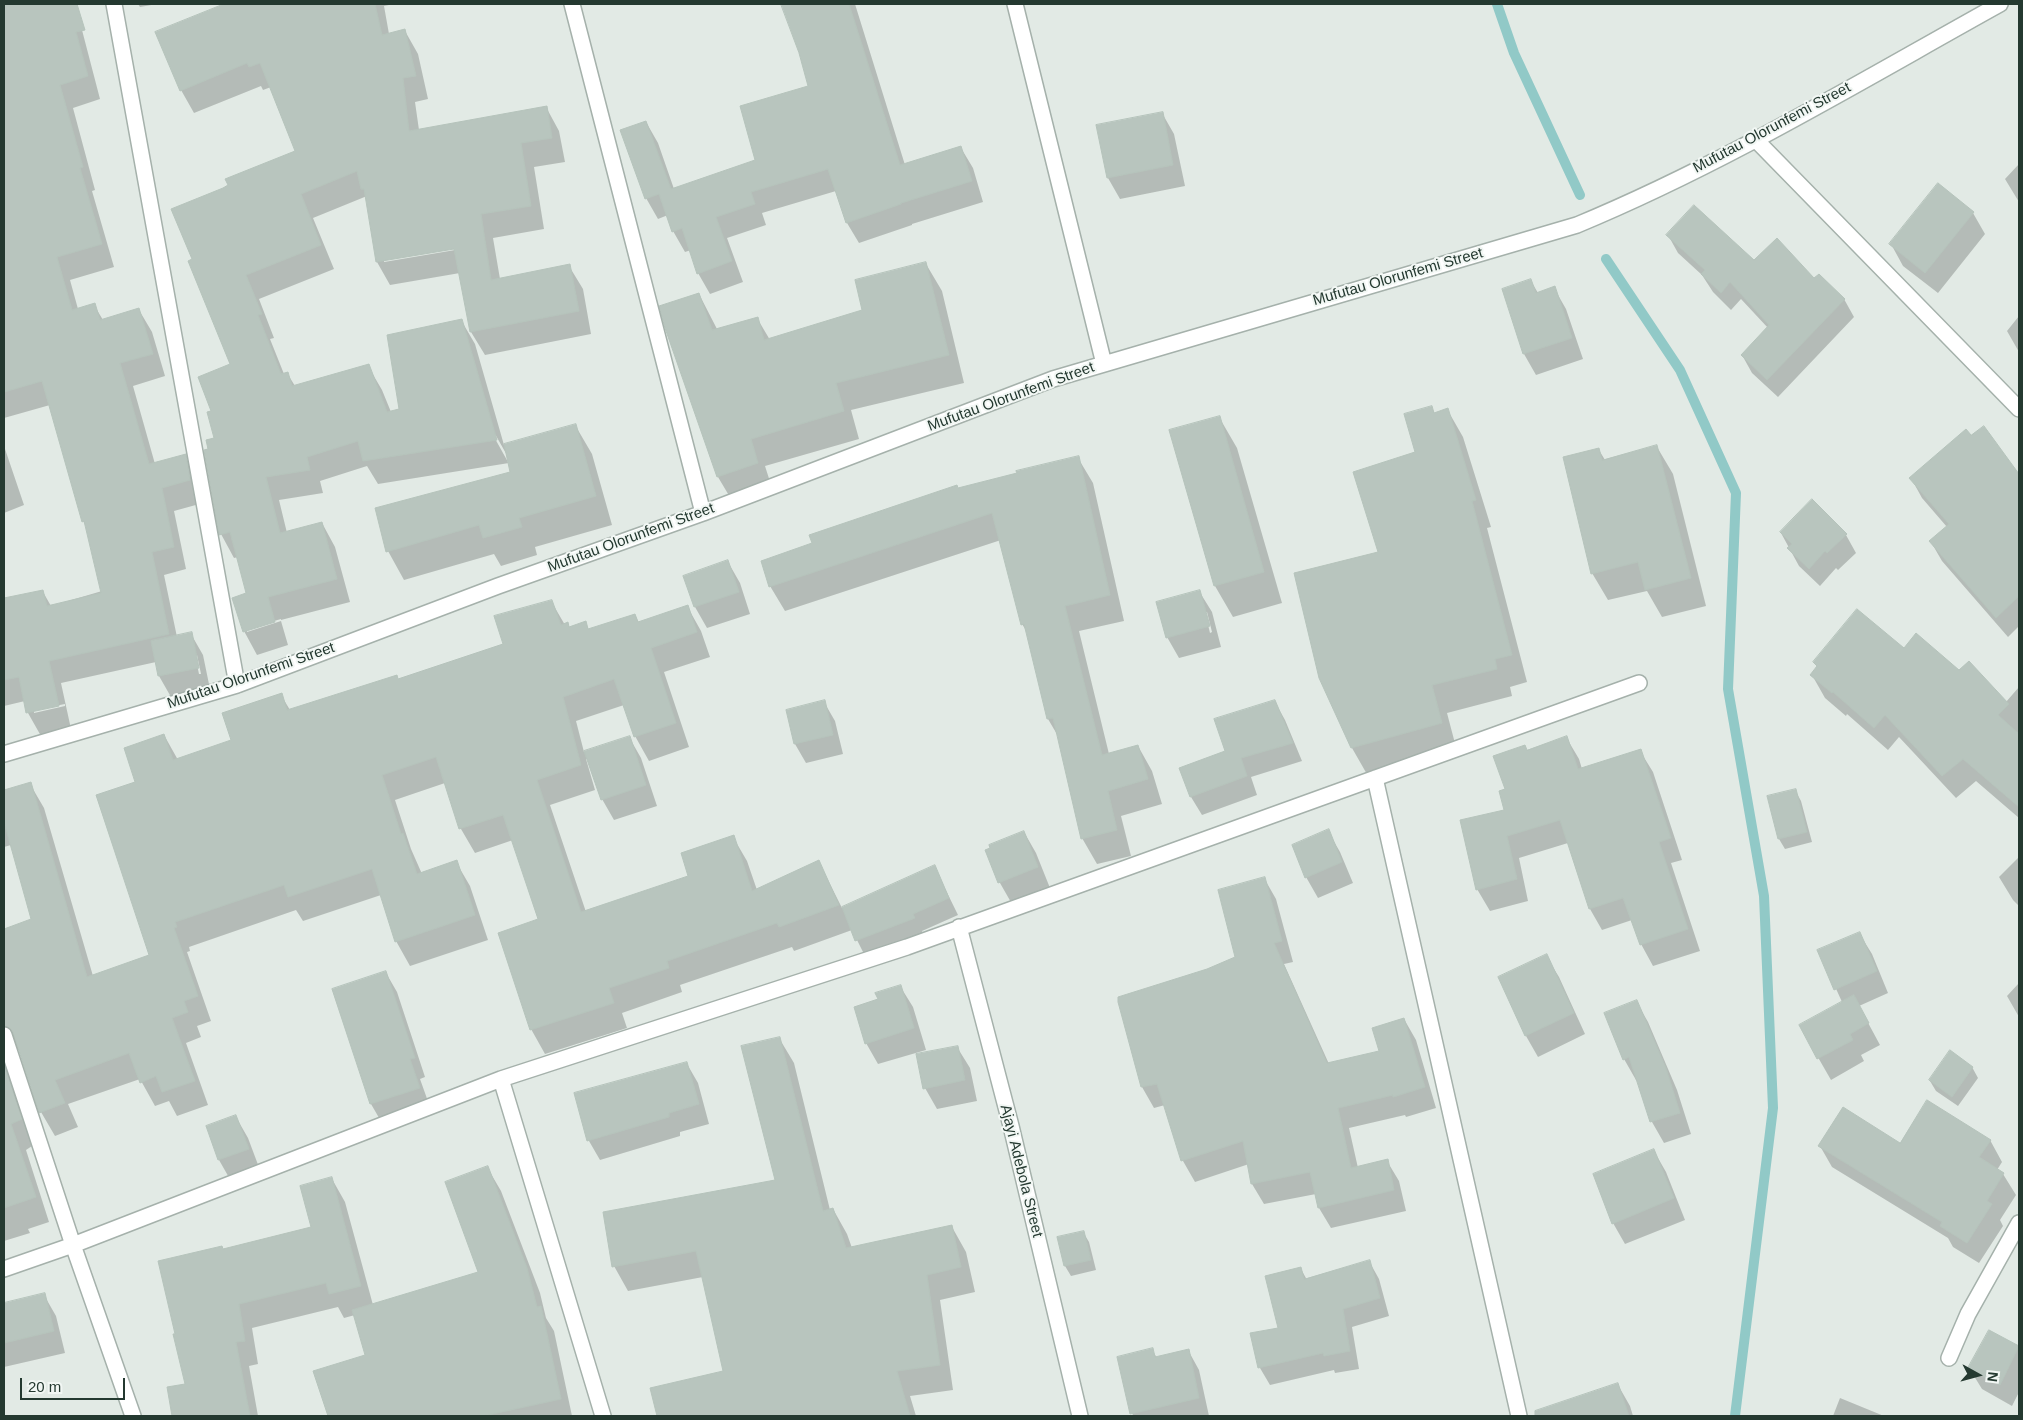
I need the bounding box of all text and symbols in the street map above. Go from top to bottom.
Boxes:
street label: Mufutau Olorunfemi Street [1690,79,1854,177]
street label: Mufutau Olorunfemi Street [1311,244,1485,310]
street label: Mufutau Olorunfemi Street [925,358,1097,436]
street label: Mufutau Olorunfemi Street [545,499,717,577]
street label: Mufutau Olorunfemi Street [165,639,337,713]
street label: Ajayi Adebola Street [996,1103,1046,1239]
north arrow [1953,1350,2003,1400]
scale bar [22,1368,128,1400]
text: N [1984,1371,2001,1383]
text: 20 m [28,1378,61,1395]

